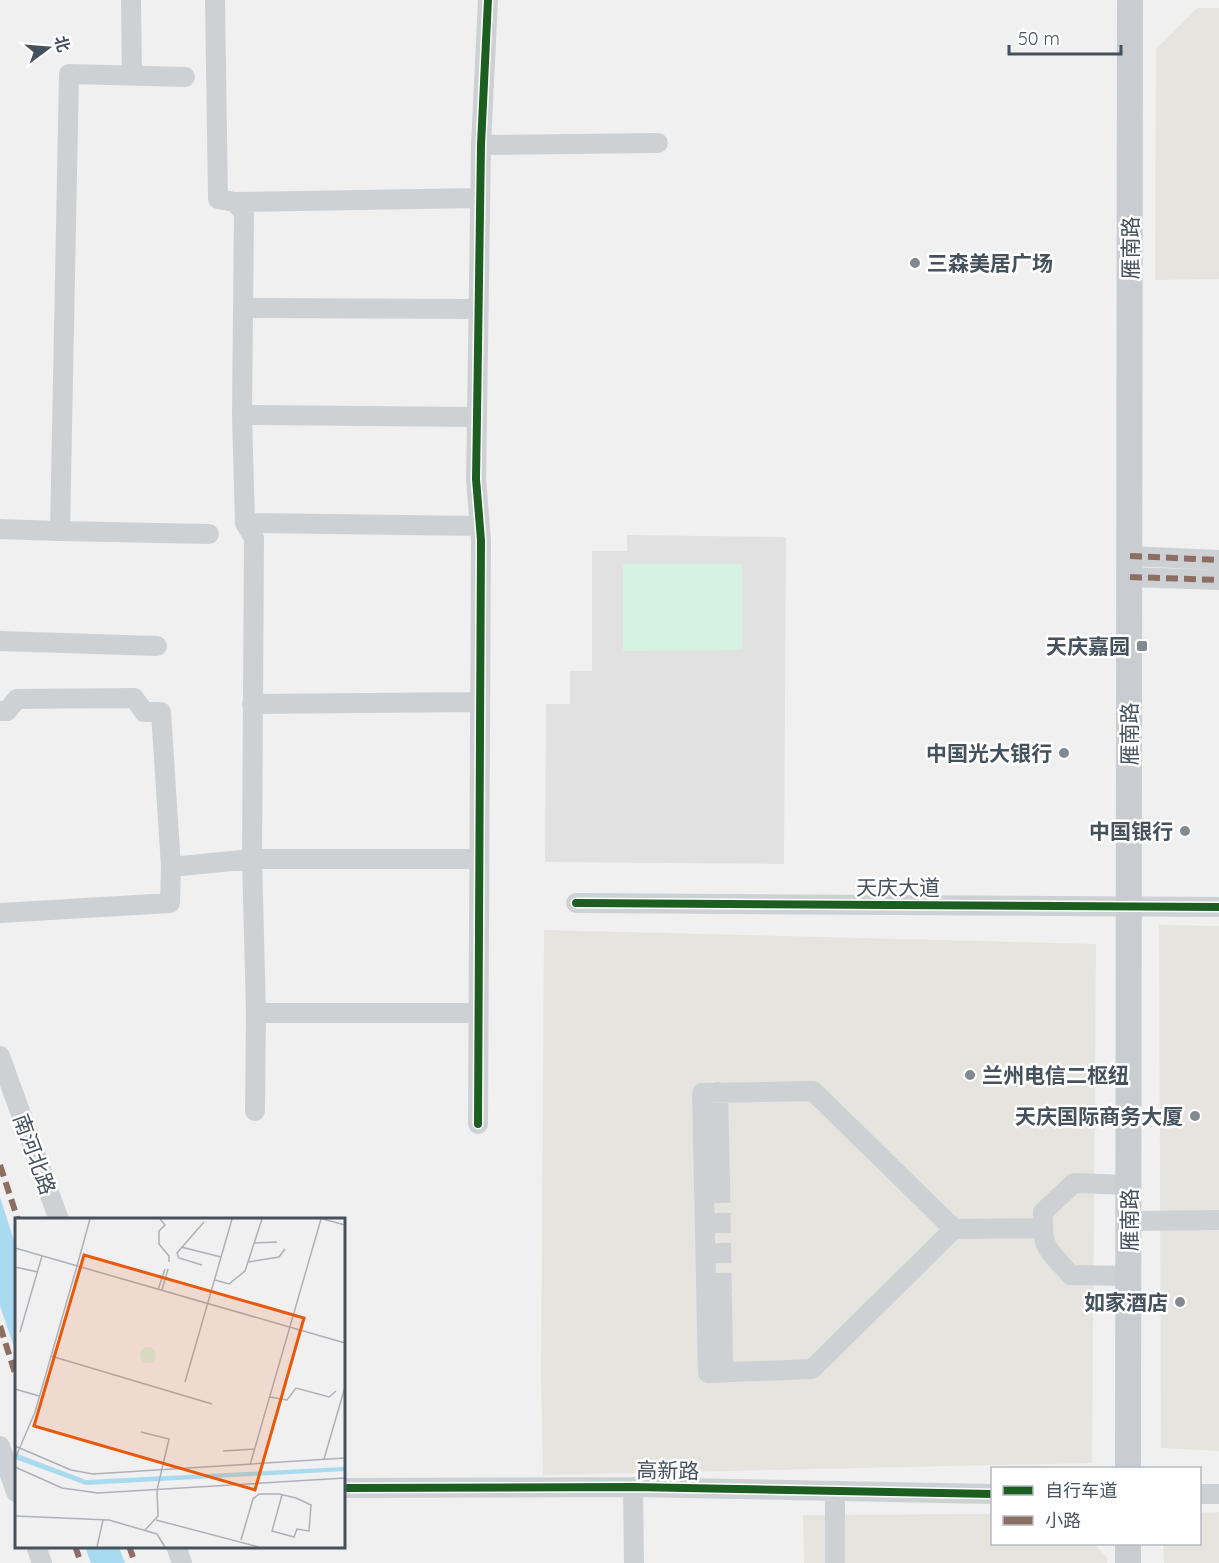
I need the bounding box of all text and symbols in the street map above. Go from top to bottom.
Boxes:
north arrow [18,18,78,78]
scale bar [1009,18,1122,56]
text: 50 m [1018,27,1060,50]
text: 北 [51,33,74,54]
street label: 雁南路 [1117,217,1143,280]
place label: 三森美居广场 [927,250,1053,276]
marker: 三森美居广场 [908,256,922,270]
place label: 天庆嘉园 [1046,633,1130,659]
marker: 天庆嘉园 [1135,639,1149,653]
street label: 雁南路 [1116,703,1142,766]
place label: 中国光大银行 [926,740,1052,766]
marker: 中国光大银行 [1057,746,1071,760]
place label: 中国银行 [1089,818,1173,844]
marker: 中国银行 [1178,824,1192,838]
street label: 天庆大道 [856,874,940,900]
place label: 兰州电信二枢纽 [982,1062,1129,1088]
marker: 兰州电信二枢纽 [963,1068,977,1082]
place label: 天庆国际商务大厦 [1015,1103,1183,1129]
marker: 天庆国际商务大厦 [1188,1109,1202,1123]
street label: 南河北路 [8,1110,62,1198]
street label: 雁南路 [1116,1189,1142,1252]
inset map [15,1218,345,1548]
place label: 如家酒店 [1084,1289,1168,1315]
marker: 如家酒店 [1173,1295,1187,1309]
street label: 高新路 [636,1456,700,1484]
legend [991,1467,1201,1545]
text: 自行车道 [1045,1479,1117,1502]
text: 小路 [1045,1509,1081,1532]

